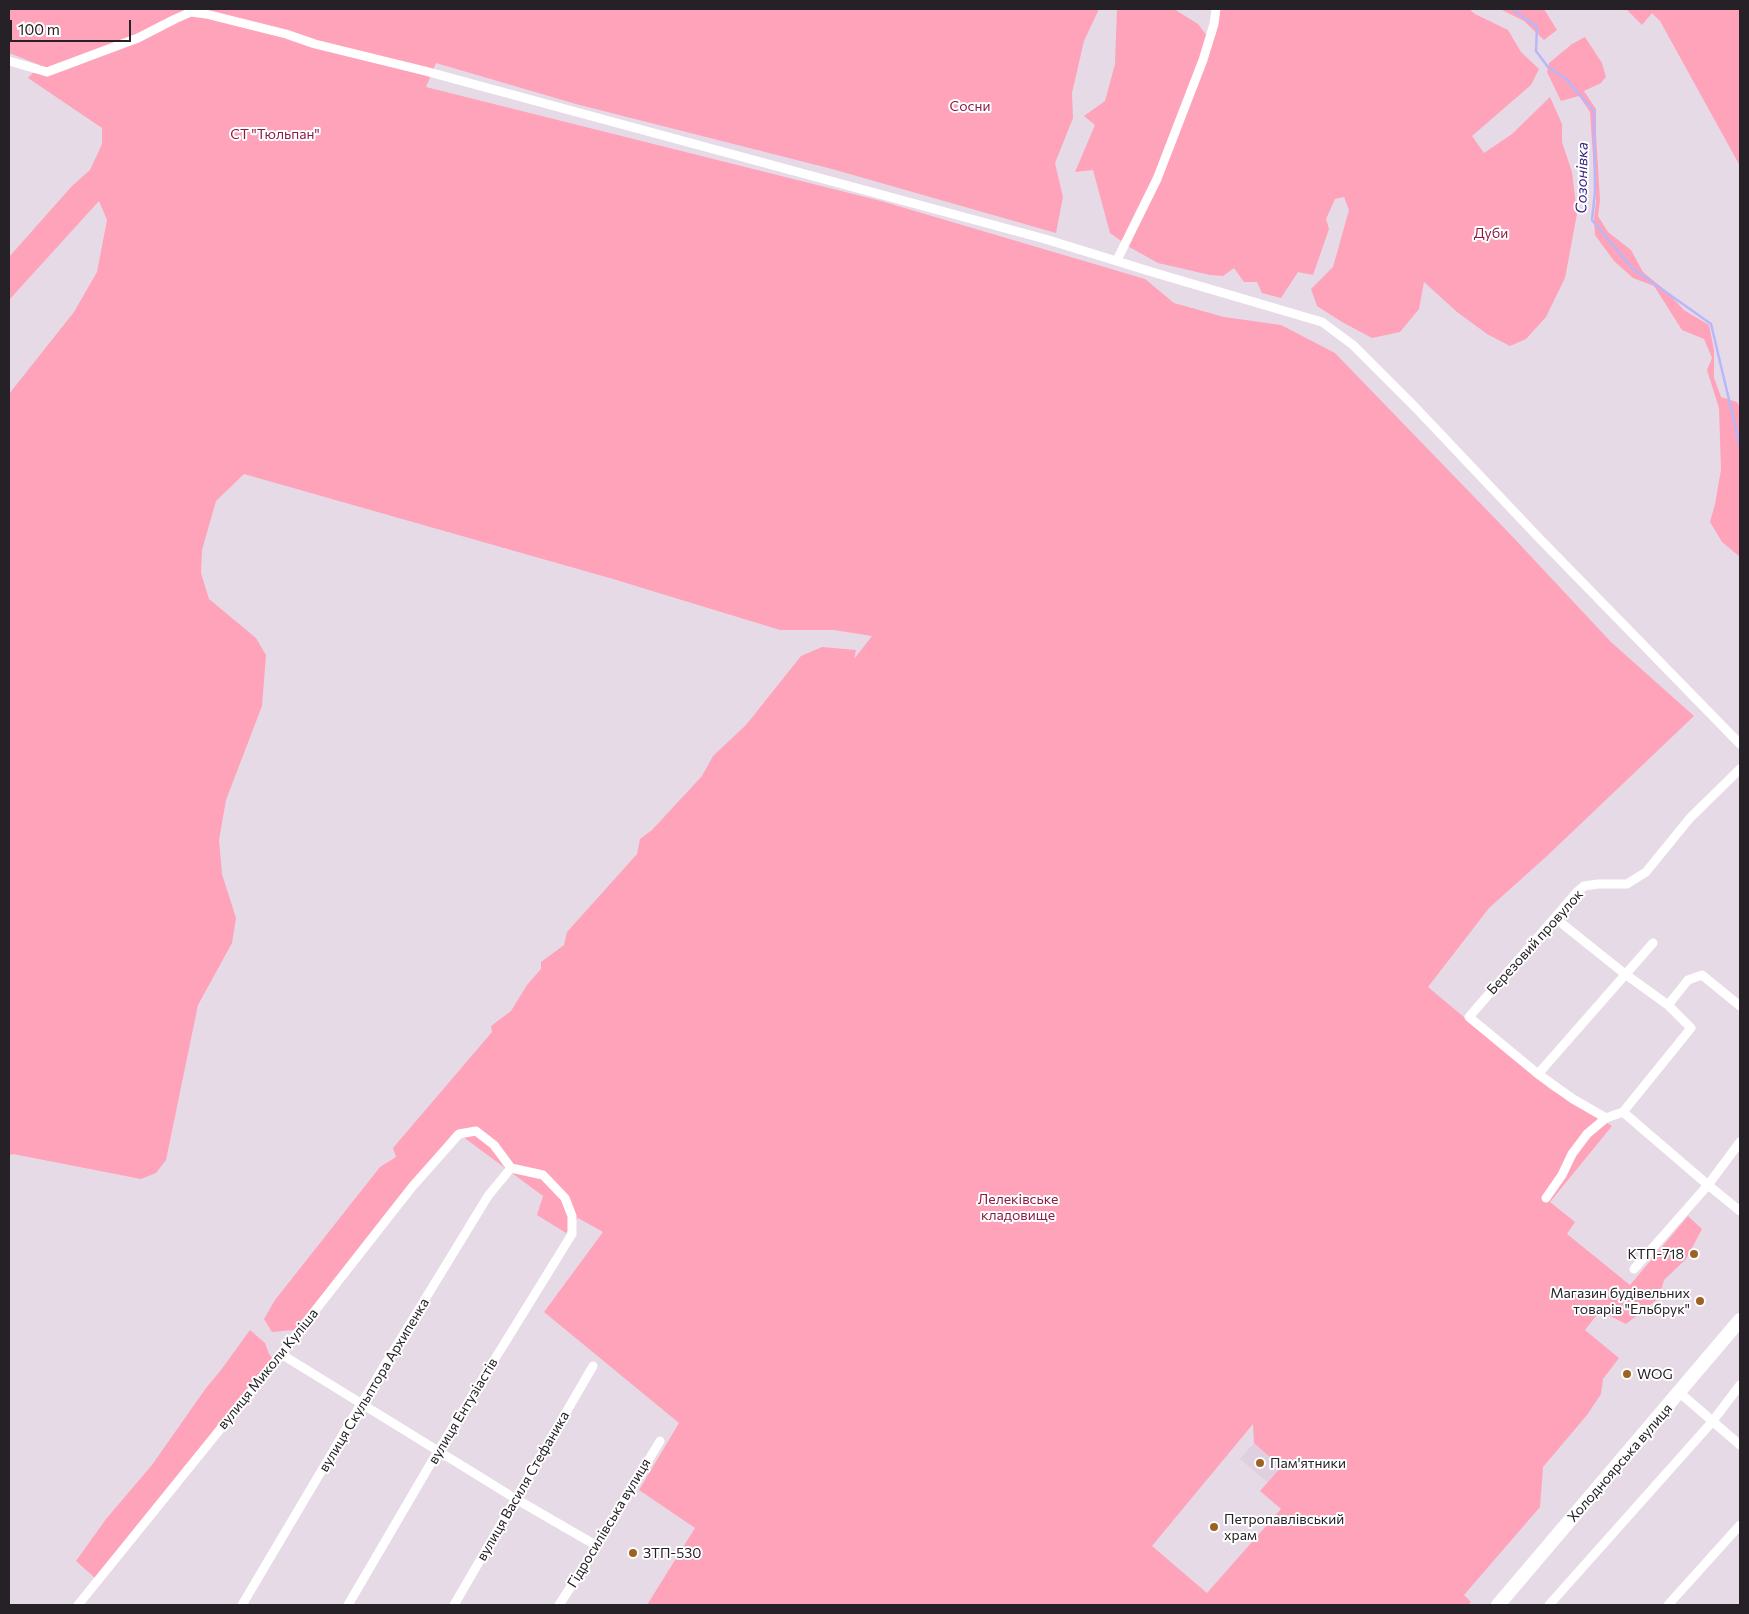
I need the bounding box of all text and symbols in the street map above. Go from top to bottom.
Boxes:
scale bar [12,10,134,42]
text: 100 m [18,20,60,38]
park label: Сосни [950,98,990,114]
park label: СТ "Тюльпан" [230,126,320,142]
water label: Созонівка [1572,142,1592,214]
park label: Дуби [1474,225,1508,241]
street label: Березовий провулок [1483,886,1587,998]
park label: Лелеківське кладовище [978,1191,1058,1224]
place label: КТП-718 [1627,1246,1684,1262]
marker: КТП-718 [1688,1248,1700,1260]
place label: Магазин будівельних товарів "Ельбрук" [1550,1285,1690,1318]
street label: вулиця Скульптора Архипенка [315,1295,433,1475]
marker: Магазин будівельних товарів "Ельбрук" [1694,1295,1706,1307]
street label: вулиця Миколи Куліша [214,1305,322,1433]
street label: вулиця Ентузіастів [425,1355,501,1467]
place label: WOG [1637,1366,1673,1382]
marker: WOG [1621,1368,1633,1380]
street label: Холодноярська вулиця [1564,1401,1676,1525]
street label: вулиця Василя Стефаника [473,1408,573,1564]
street label: Гідросилівська вулиця [564,1455,654,1591]
place label: Пам'ятники [1270,1455,1346,1471]
marker: Пам'ятники [1254,1457,1266,1469]
place label: Петропавлівський храм [1224,1511,1344,1544]
marker: Петропавлівський храм [1208,1521,1220,1533]
place label: ЗТП-530 [643,1545,701,1561]
marker: ЗТП-530 [627,1547,639,1559]

